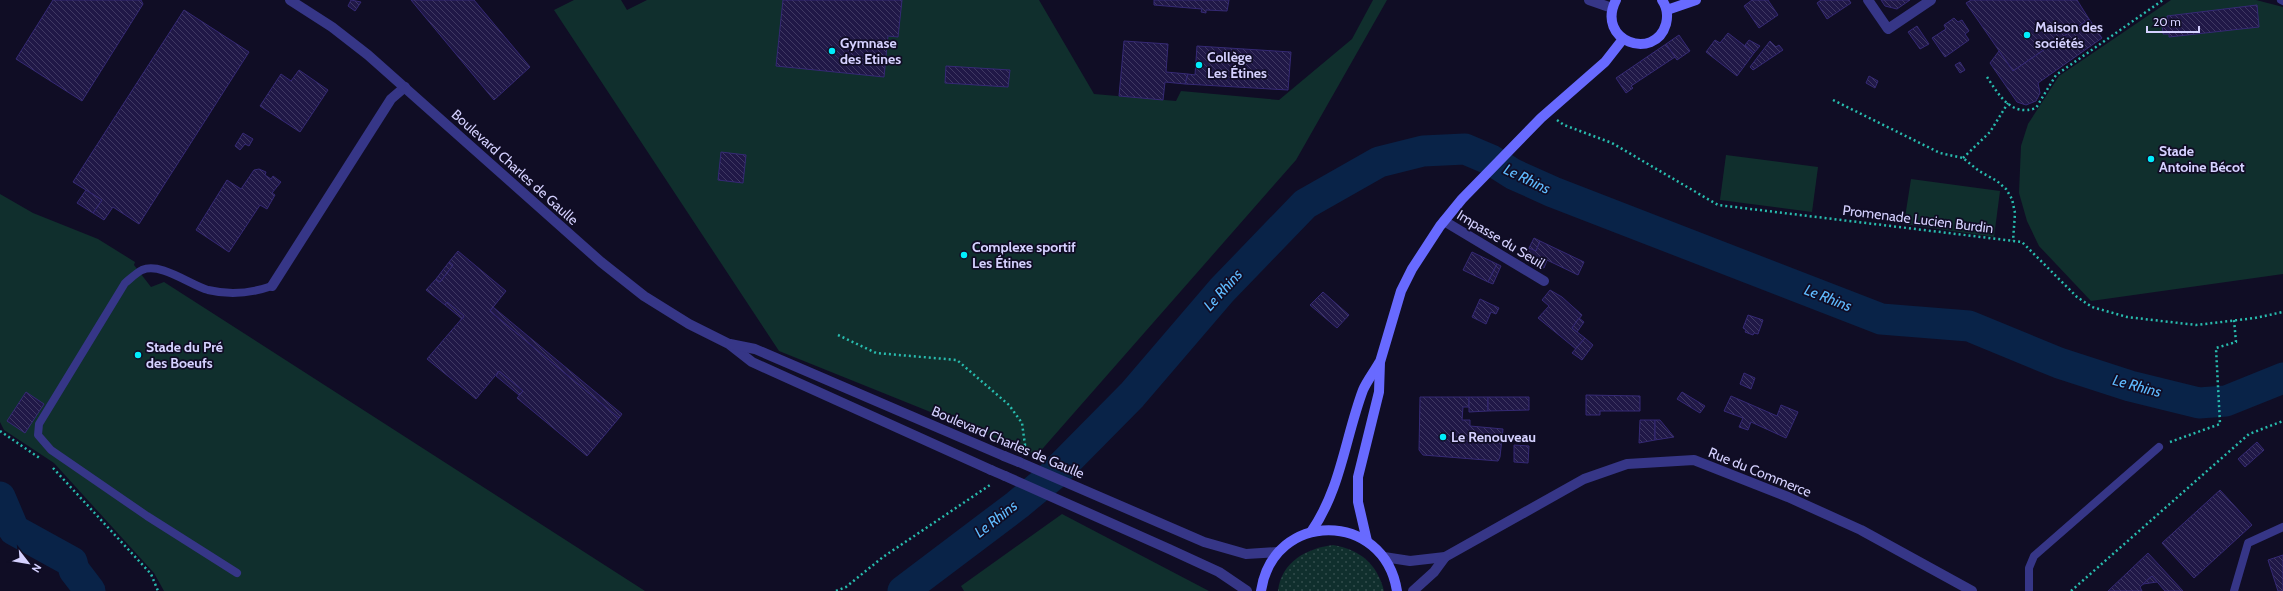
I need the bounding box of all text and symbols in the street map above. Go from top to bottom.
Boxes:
scale bar [2147,8,2199,34]
text: 20 m [2153,14,2181,29]
place label: Maison des sociétés [2035,18,2103,52]
marker: Maison des sociétés [2022,30,2032,40]
place label: Gymnase des Etines [840,34,901,68]
marker: Gymnase des Etines [827,46,837,56]
place label: Collège Les Étines [1207,48,1267,82]
marker: Collège Les Étines [1194,60,1204,70]
street label: Boulevard Charles de Gaulle [448,105,582,229]
place label: Stade Antoine Bécot [2159,142,2245,176]
marker: Stade Antoine Bécot [2146,154,2156,164]
water label: Le Rhins [1501,160,1553,198]
street label: Promenade Lucien Burdin [1841,201,1995,237]
street label: Impasse du Seuil [1454,206,1549,273]
place label: Complexe sportif Les Étines [972,238,1076,272]
marker: Complexe sportif Les Étines [959,250,969,260]
water label: Le Rhins [1200,265,1246,314]
water label: Le Rhins [1802,281,1854,315]
place label: Stade du Pré des Boeufs [146,338,223,372]
marker: Stade du Pré des Boeufs [133,350,143,360]
water label: Le Rhins [2111,371,2163,401]
street label: Boulevard Charles de Gaulle [929,402,1087,482]
place label: Le Renouveau [1451,428,1536,446]
marker: Le Renouveau [1438,432,1448,442]
street label: Rue du Commerce [1706,443,1814,501]
water label: Le Rhins [971,497,1021,541]
north arrow [8,543,48,583]
text: N [29,561,45,575]

